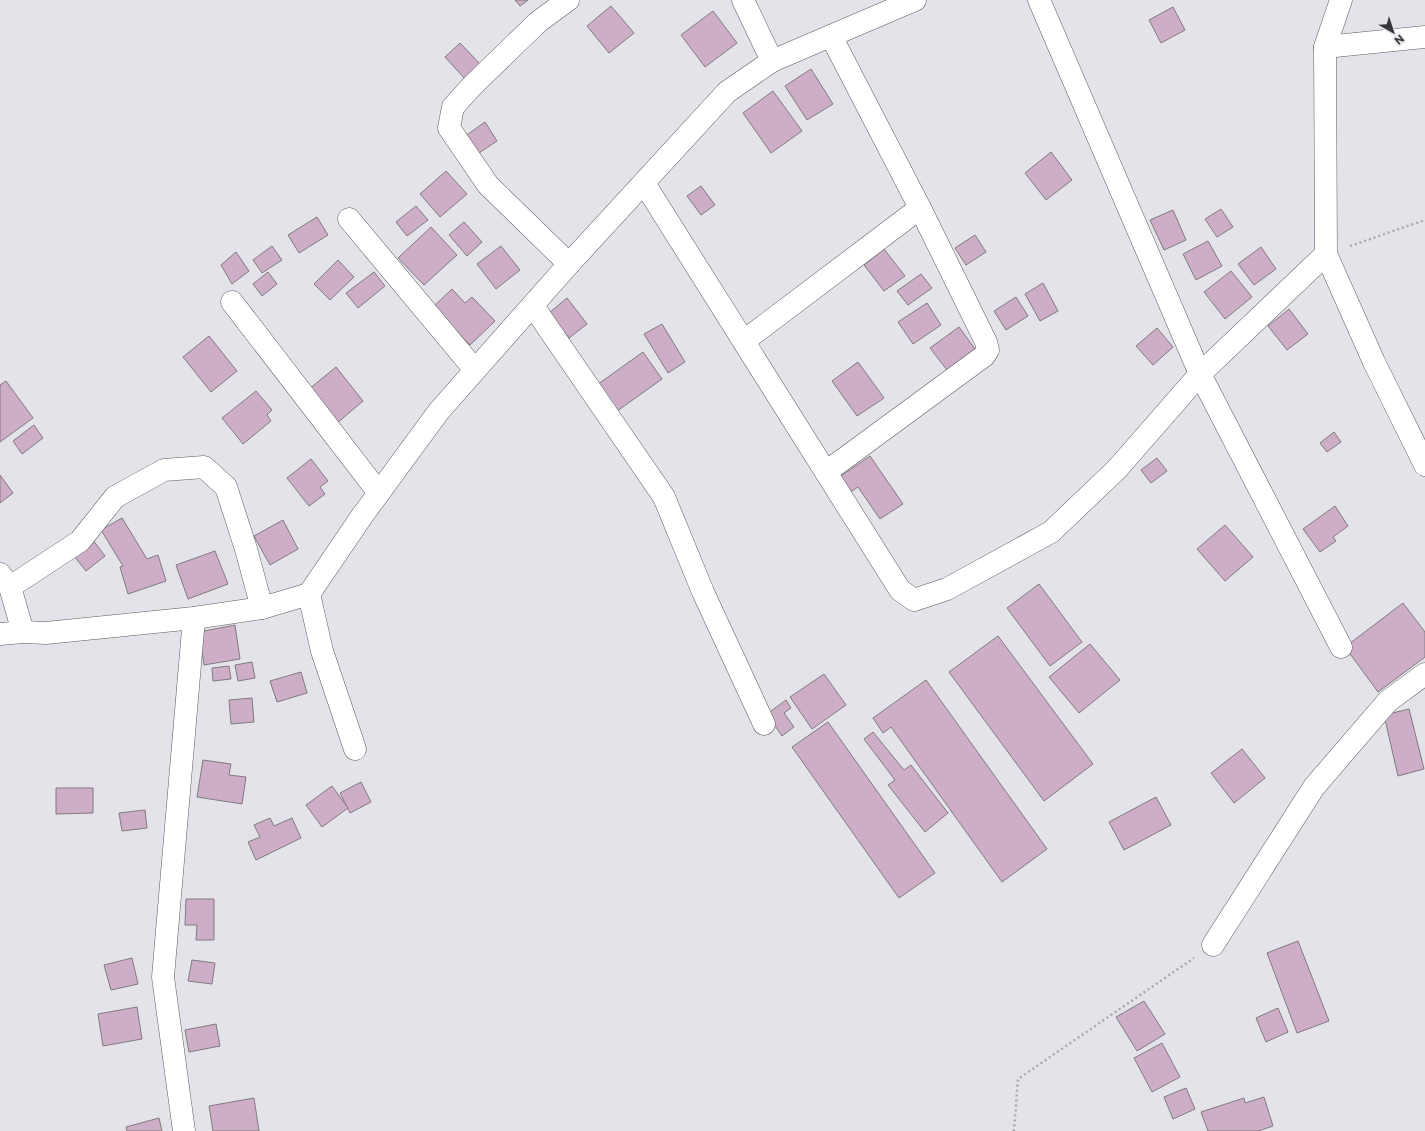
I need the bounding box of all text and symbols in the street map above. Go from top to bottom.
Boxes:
north arrow [1373,12,1413,52]
text: N [1392,33,1407,48]

